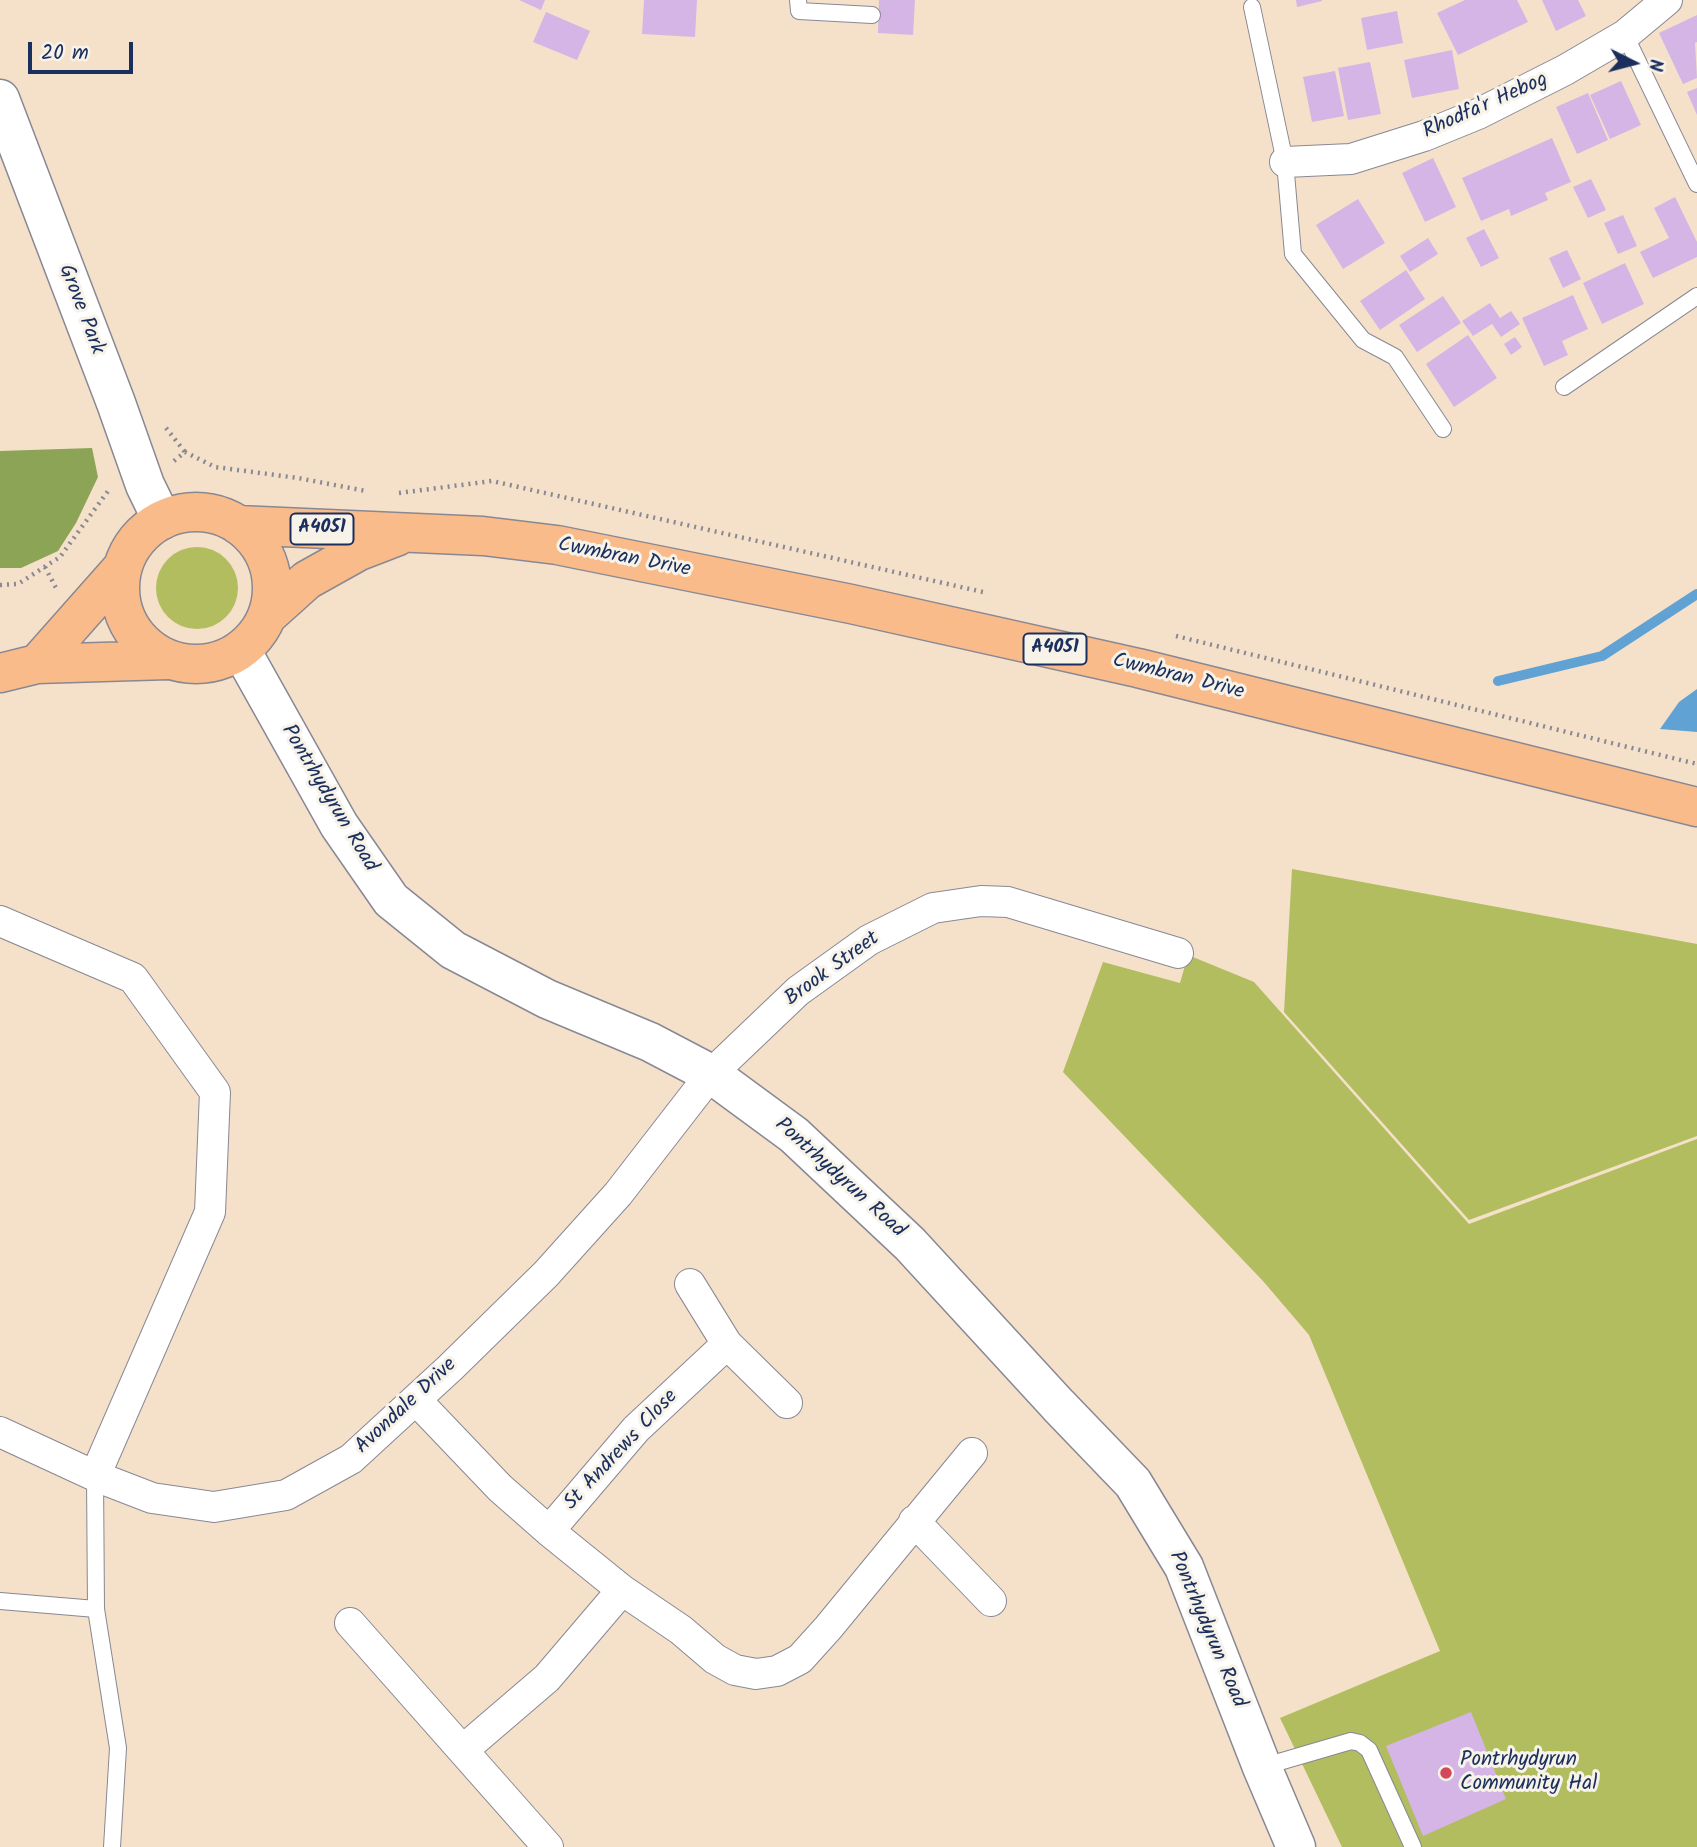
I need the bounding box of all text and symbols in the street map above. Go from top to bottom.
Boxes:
scale bar [32,28,136,72]
north arrow [1599,28,1669,98]
text: 20 m [41,37,89,70]
text: N [1639,58,1670,73]
street label: Rhodfa'r Hebog [1420,68,1552,146]
street label: Grove Park [51,262,109,358]
road number: A4051 [290,514,354,544]
street label: Cwmbran Drive [555,534,693,584]
road number: A4051 [1024,634,1086,664]
street label: Cwmbran Drive [1110,649,1246,707]
street label: Pontrhydyrun Road [274,721,382,877]
street label: Brook Street [781,927,885,1013]
street label: Pontrhydyrun Road [768,1114,910,1244]
street label: Avondale Drive [351,1354,463,1460]
street label: St Andrews Close [560,1385,684,1517]
street label: Pontrhydyrun Road [1162,1548,1250,1712]
place label: Pontrhydyrun Community Hal [1460,1748,1597,1798]
marker: Pontrhydyrun Community Hal [1438,1765,1454,1781]

